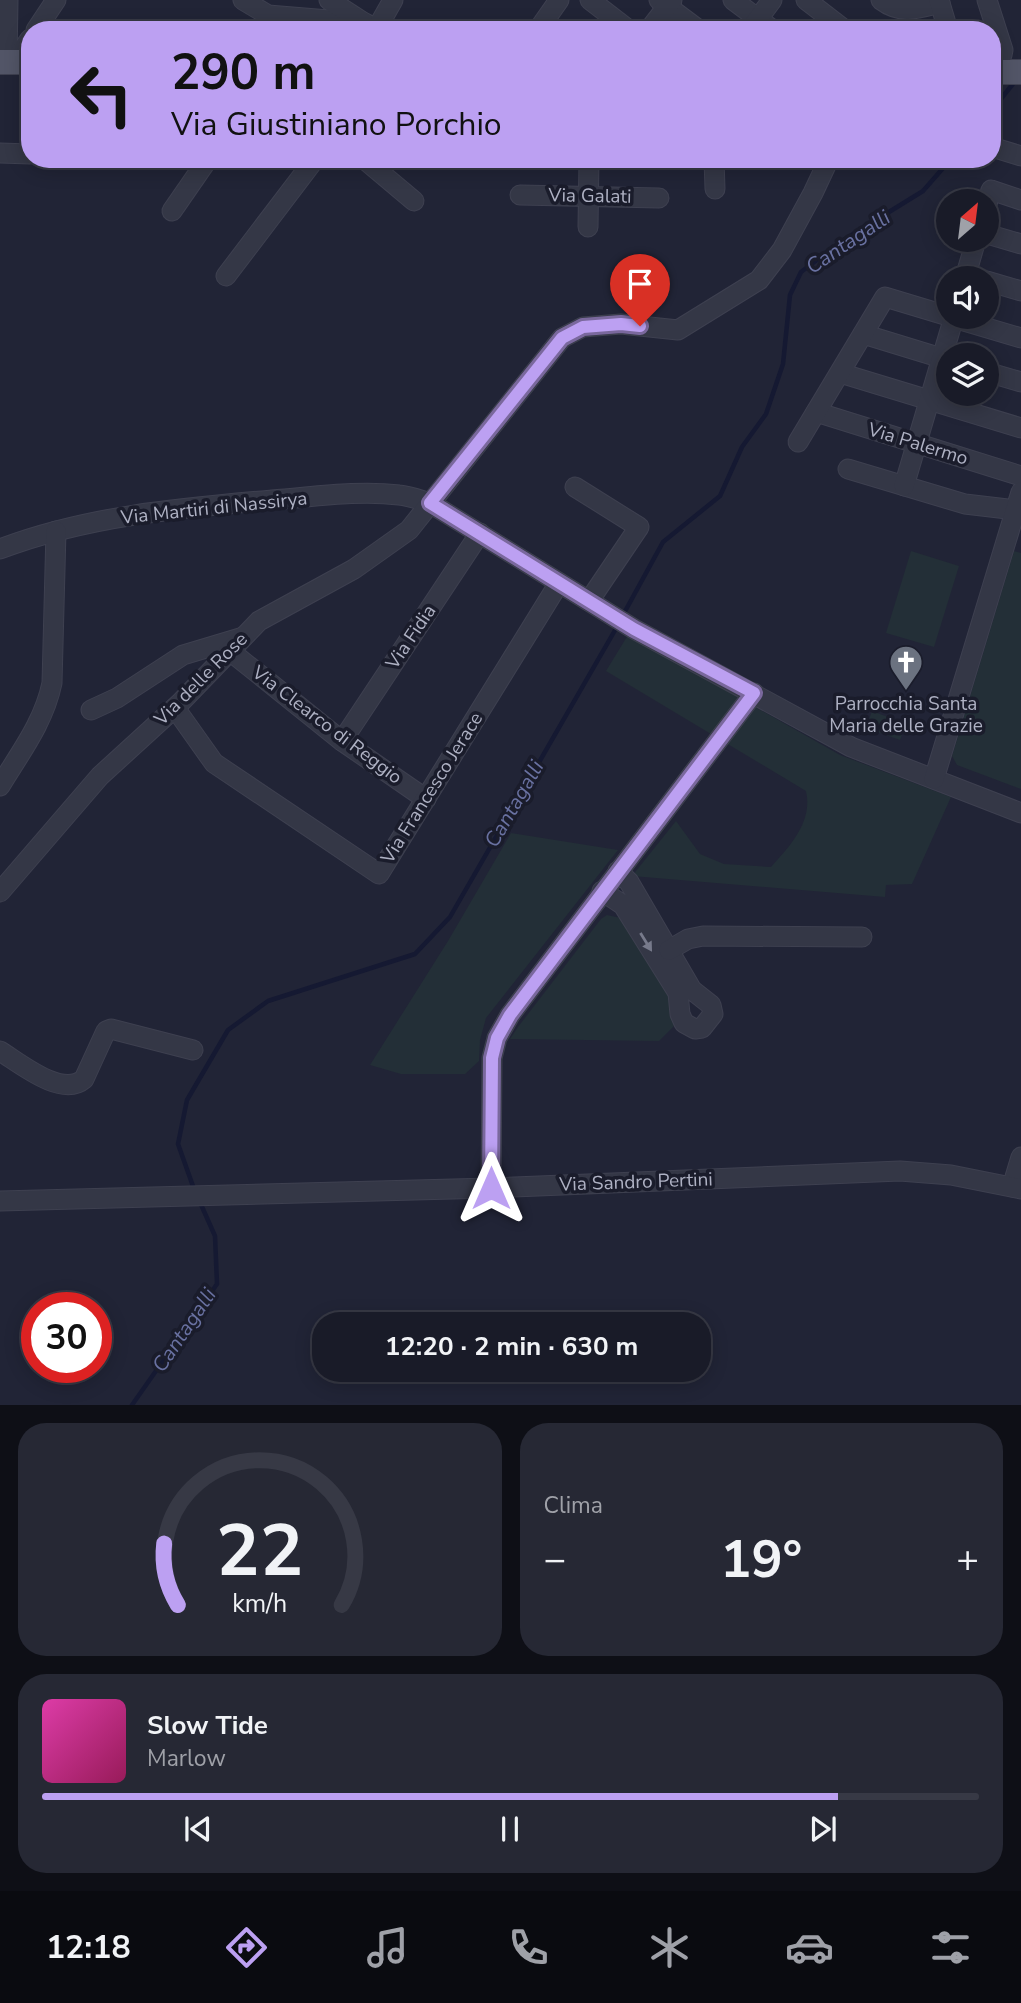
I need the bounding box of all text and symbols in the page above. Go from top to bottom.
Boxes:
text: 290 m [171,39,315,106]
icon: left [56,49,147,140]
text: Via Giustiniano Porchio [171,103,502,146]
street label: Via Galati [547,182,632,210]
north arrow [936,189,999,252]
map controls [936,189,999,406]
water label: Cantagalli [800,203,897,280]
pin [610,254,670,326]
icon: arrive [621,265,659,303]
button: sound [936,266,999,329]
button: layers [936,343,999,406]
street label: Via Palermo [864,416,971,472]
street label: Via Martiri di Nassirya [118,485,309,531]
street label: Via Fidia [379,600,442,675]
street label: Via delle Rose [148,627,253,732]
church icon: Parrocchia Santa Maria delle Grazie [887,643,925,692]
street label: Via Clearco di Reggio [246,659,407,790]
place label: Parrocchia Santa Maria delle Grazie [829,691,983,739]
street label: Via Francesco Jerace [374,707,489,869]
water label: Cantagalli [478,754,551,853]
one-way arrow [640,932,653,951]
position arrow [454,1151,528,1225]
street label: Via Sandro Pertini [558,1166,713,1198]
water label: Cantagalli [146,1281,223,1378]
speed limit sign: 30 [21,1292,112,1383]
text: 12:20 · 2 min · 630 m [385,1329,638,1364]
text: Clima [544,1490,603,1521]
text: 22 [216,1502,303,1602]
text: 19° [720,1524,802,1595]
text: − [544,1534,566,1585]
text: + [956,1534,979,1585]
text: km/h [232,1587,287,1621]
text: Slow Tide [147,1708,268,1743]
text: Marlow [147,1743,226,1774]
icon: previous [179,1810,217,1848]
icon: pause [491,1810,529,1848]
icon: next [804,1810,842,1848]
icon: directions [222,1923,271,1972]
icon: music [363,1923,412,1972]
icon: phone [504,1923,553,1972]
icon: climate [645,1923,694,1972]
icon: car [785,1923,834,1972]
icon: filters [926,1923,975,1972]
text: 12:18 [46,1926,131,1969]

